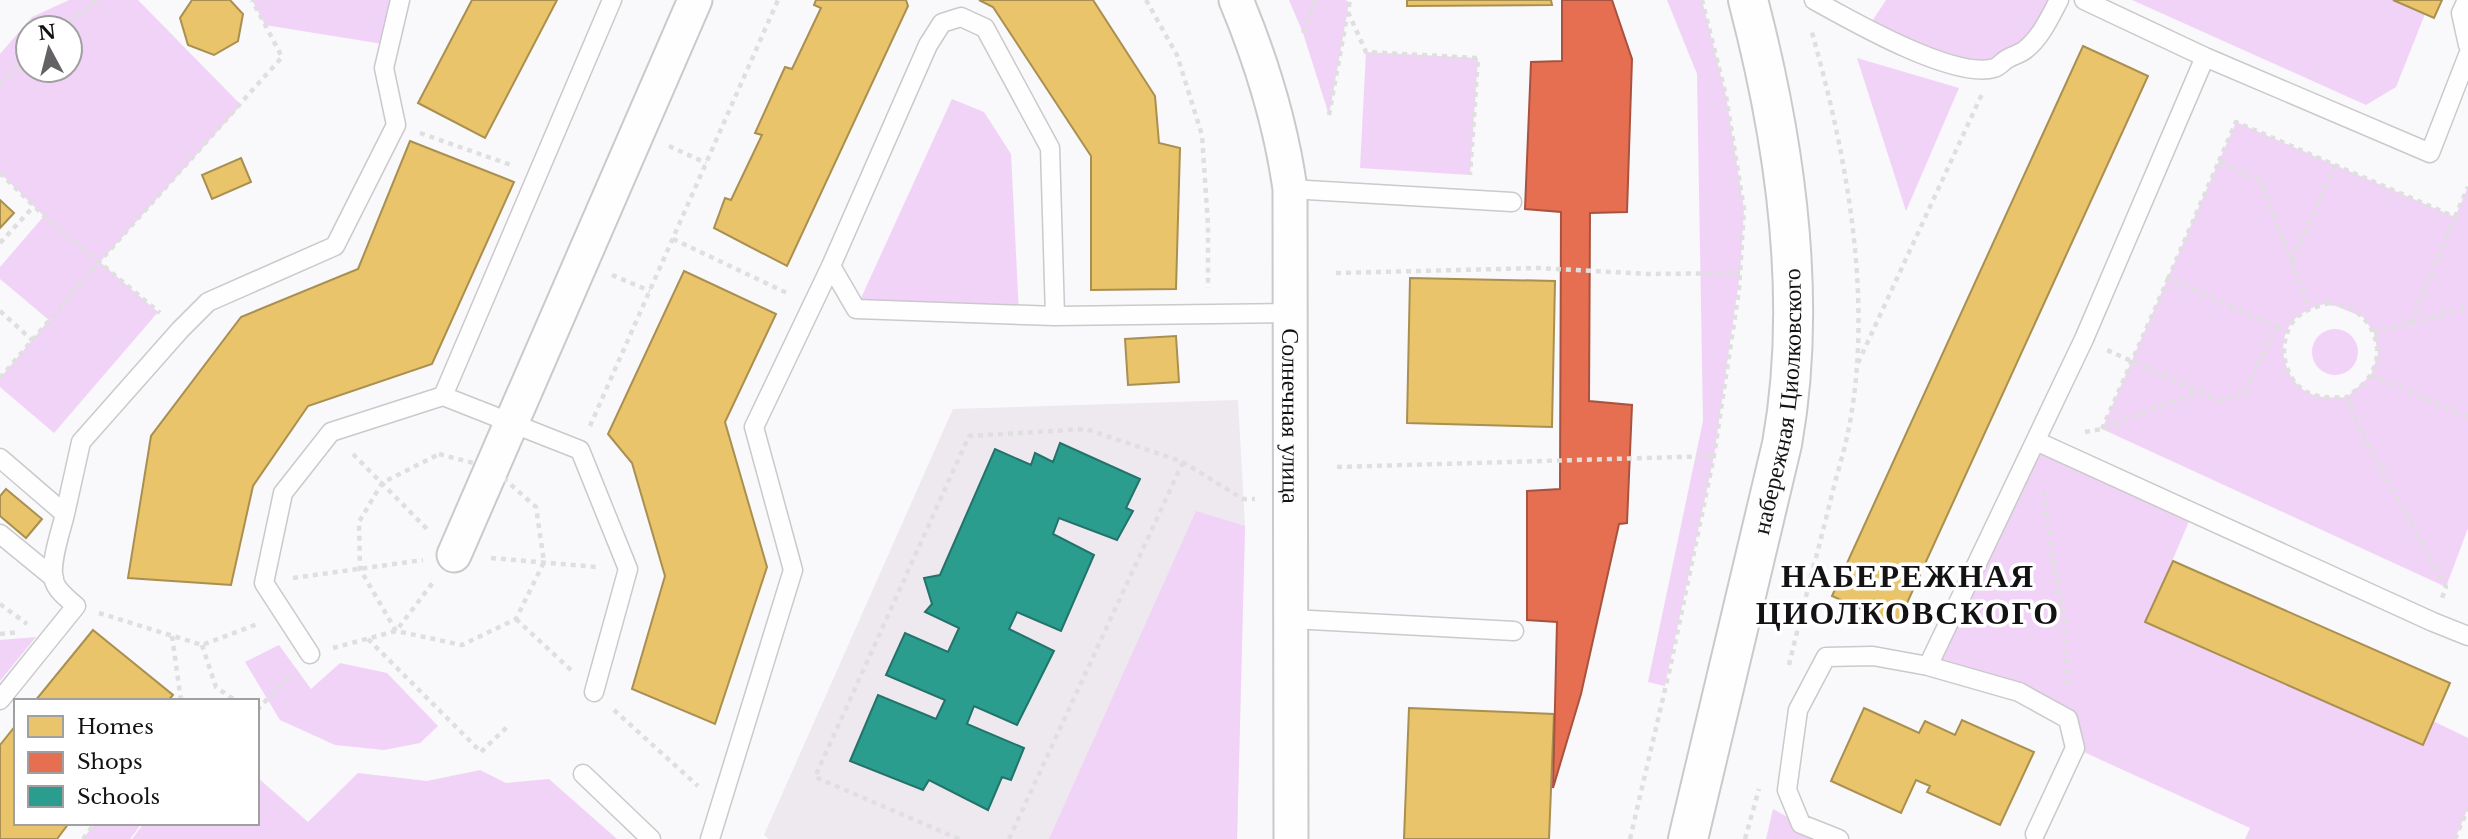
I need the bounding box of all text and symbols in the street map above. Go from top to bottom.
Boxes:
north arrow [14,14,84,84]
text: N [37,20,57,45]
street label: набережная Циолковского [1746,268,1807,537]
street label: Солнечная улица [1276,328,1305,504]
district label: НАБЕРЕЖНАЯ ЦИОЛКОВСКОГО [1756,556,2060,633]
legend [14,699,259,825]
text: Homes [77,714,154,740]
text: Shops [77,749,143,775]
text: Schools [77,784,160,810]

